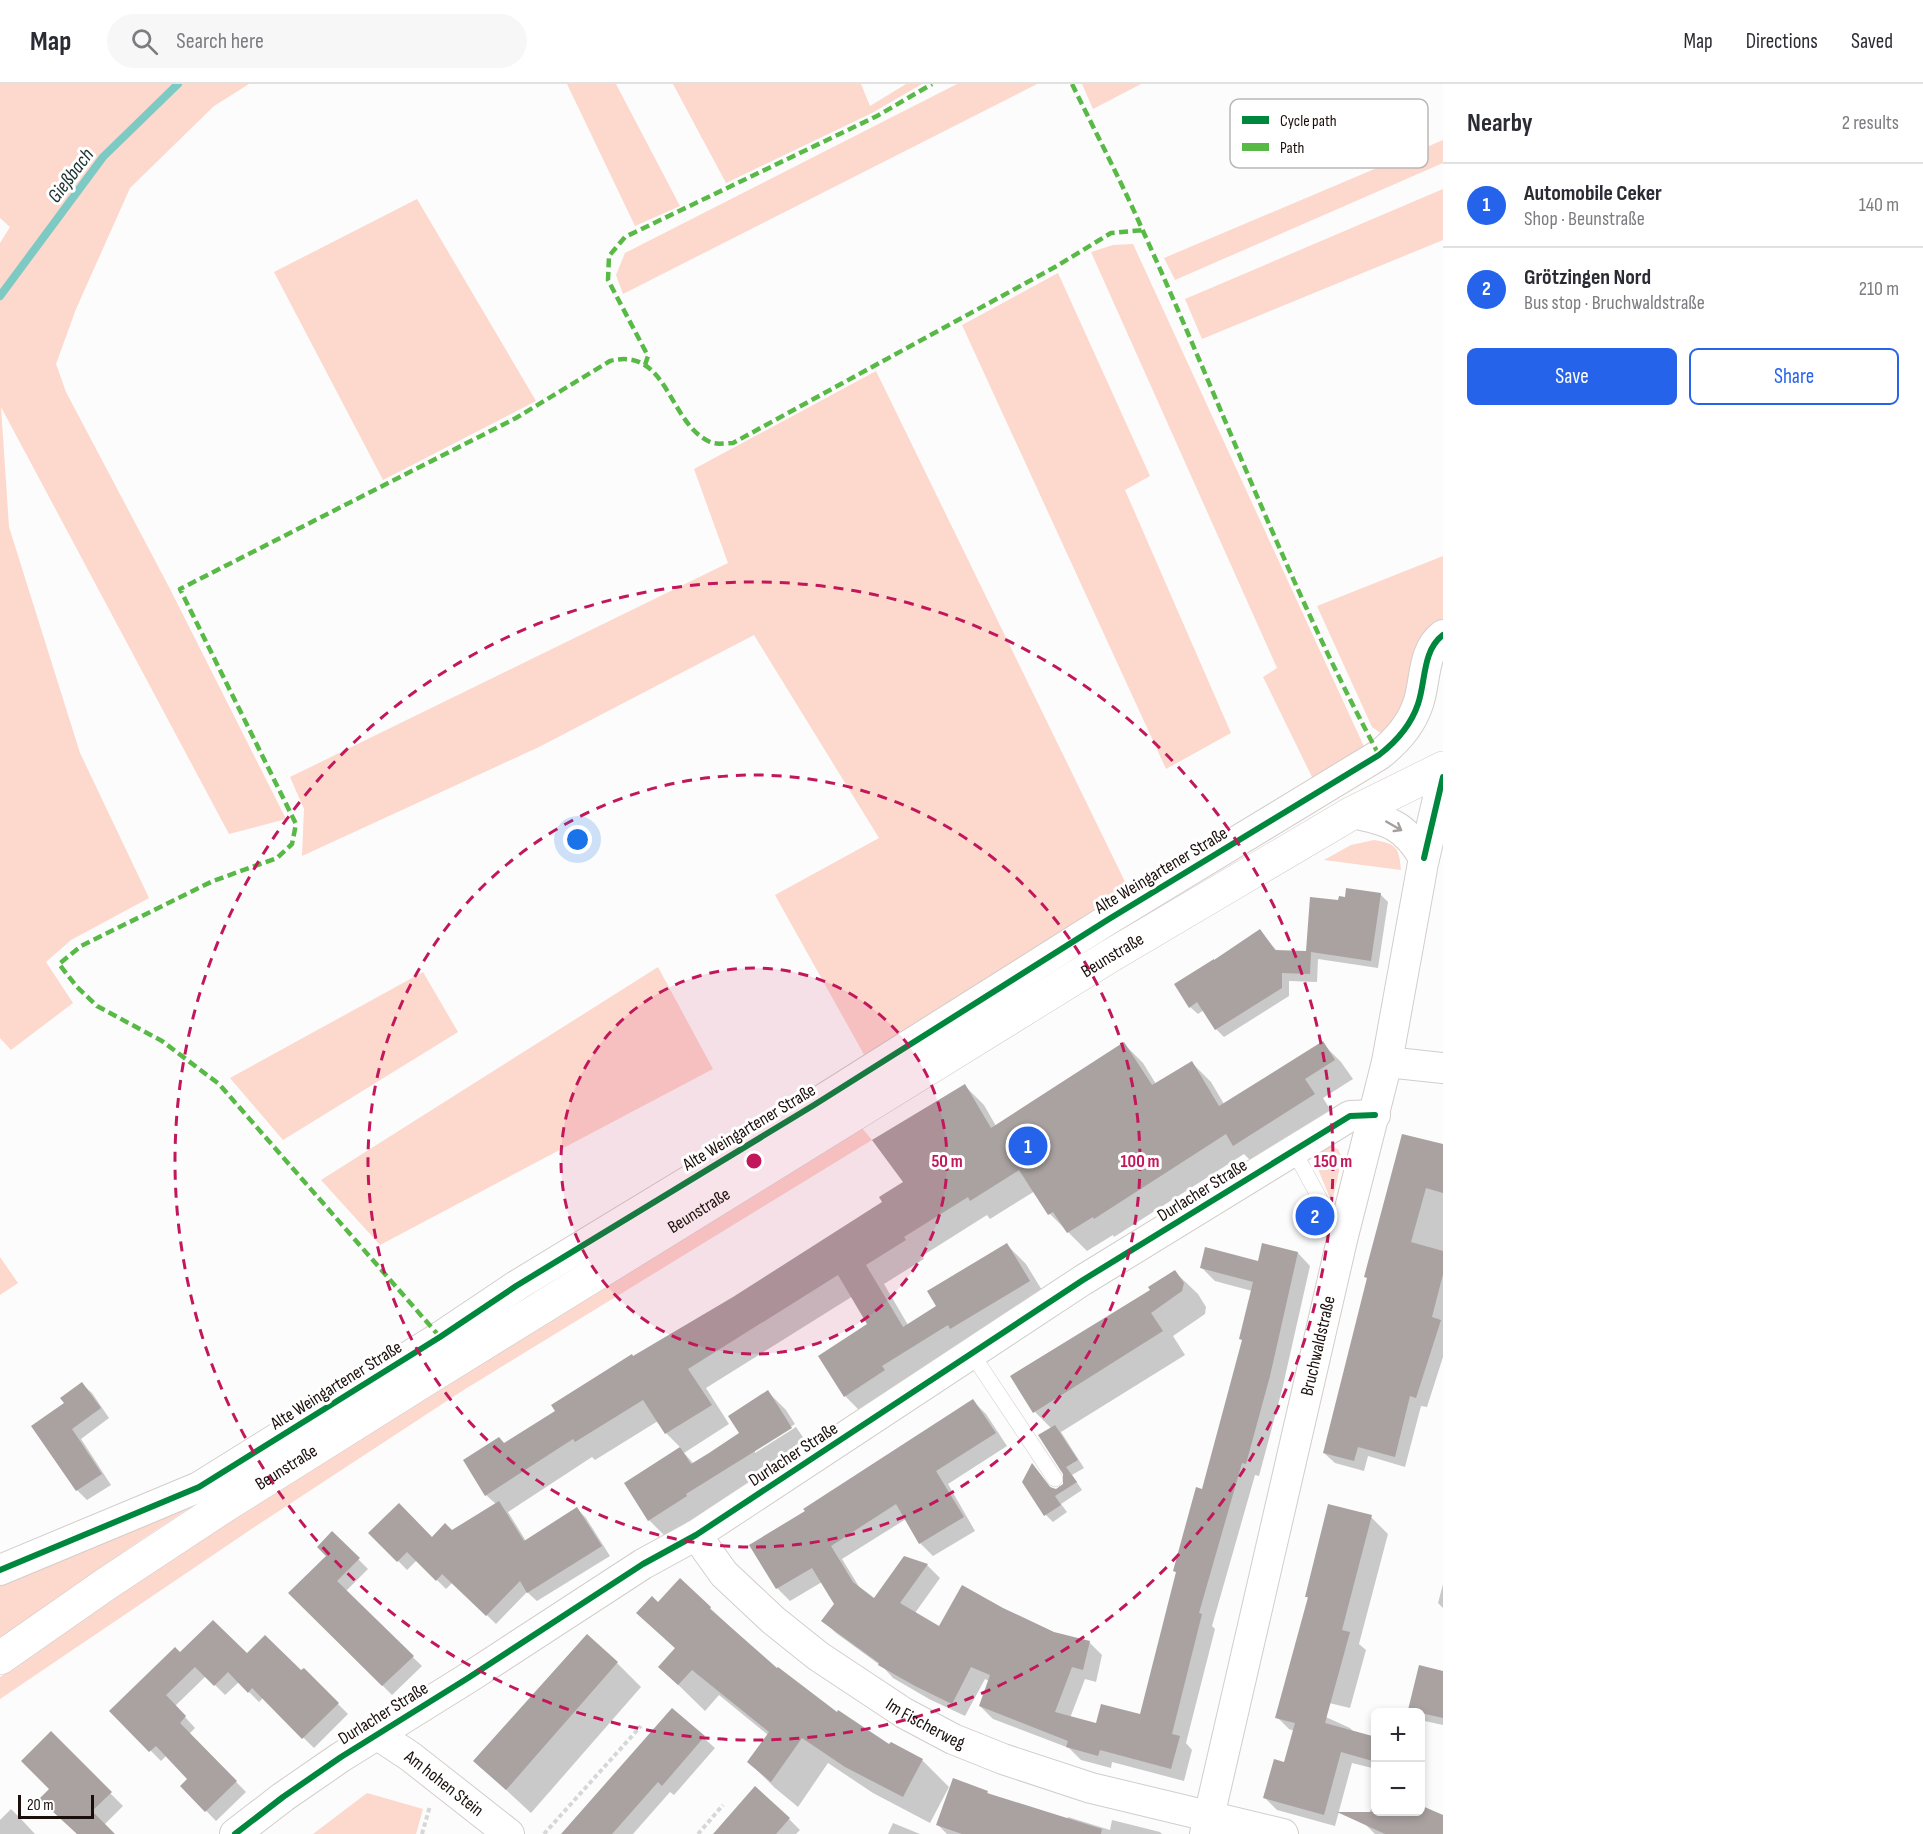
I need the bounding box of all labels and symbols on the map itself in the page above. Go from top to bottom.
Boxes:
legend [1230,99,1428,168]
text: Cycle path [1280,112,1337,131]
text: Path [1280,139,1304,158]
water label: Gießbach [43,144,99,208]
one-way arrow [1385,821,1402,833]
street label: Alte Weingartener Straße [1090,823,1231,919]
your location [563,825,592,854]
street label: Beunstraße [1077,929,1147,982]
street label: Alte Weingartener Straße [678,1080,819,1176]
pin: 1 [1008,1124,1048,1168]
centre of rings [744,1151,764,1171]
text: 50 m [931,1151,963,1172]
text: 100 m [1121,1151,1160,1172]
text: 150 m [1314,1151,1352,1172]
street label: Durlacher Straße [1154,1155,1251,1226]
street label: Beunstraße [664,1184,734,1238]
pin: 2 [1296,1194,1334,1238]
street label: Bruchwaldstraße [1296,1294,1340,1398]
street label: Alte Weingartener Straße [266,1336,406,1435]
street label: Durlacher Straße [745,1418,842,1491]
street label: Beunstraße [252,1440,321,1495]
street label: Durlacher Straße [335,1678,432,1749]
street label: Im Fischerweg [882,1694,968,1754]
street label: Am hohen Stein [400,1745,488,1821]
scale bar [18,1792,94,1820]

